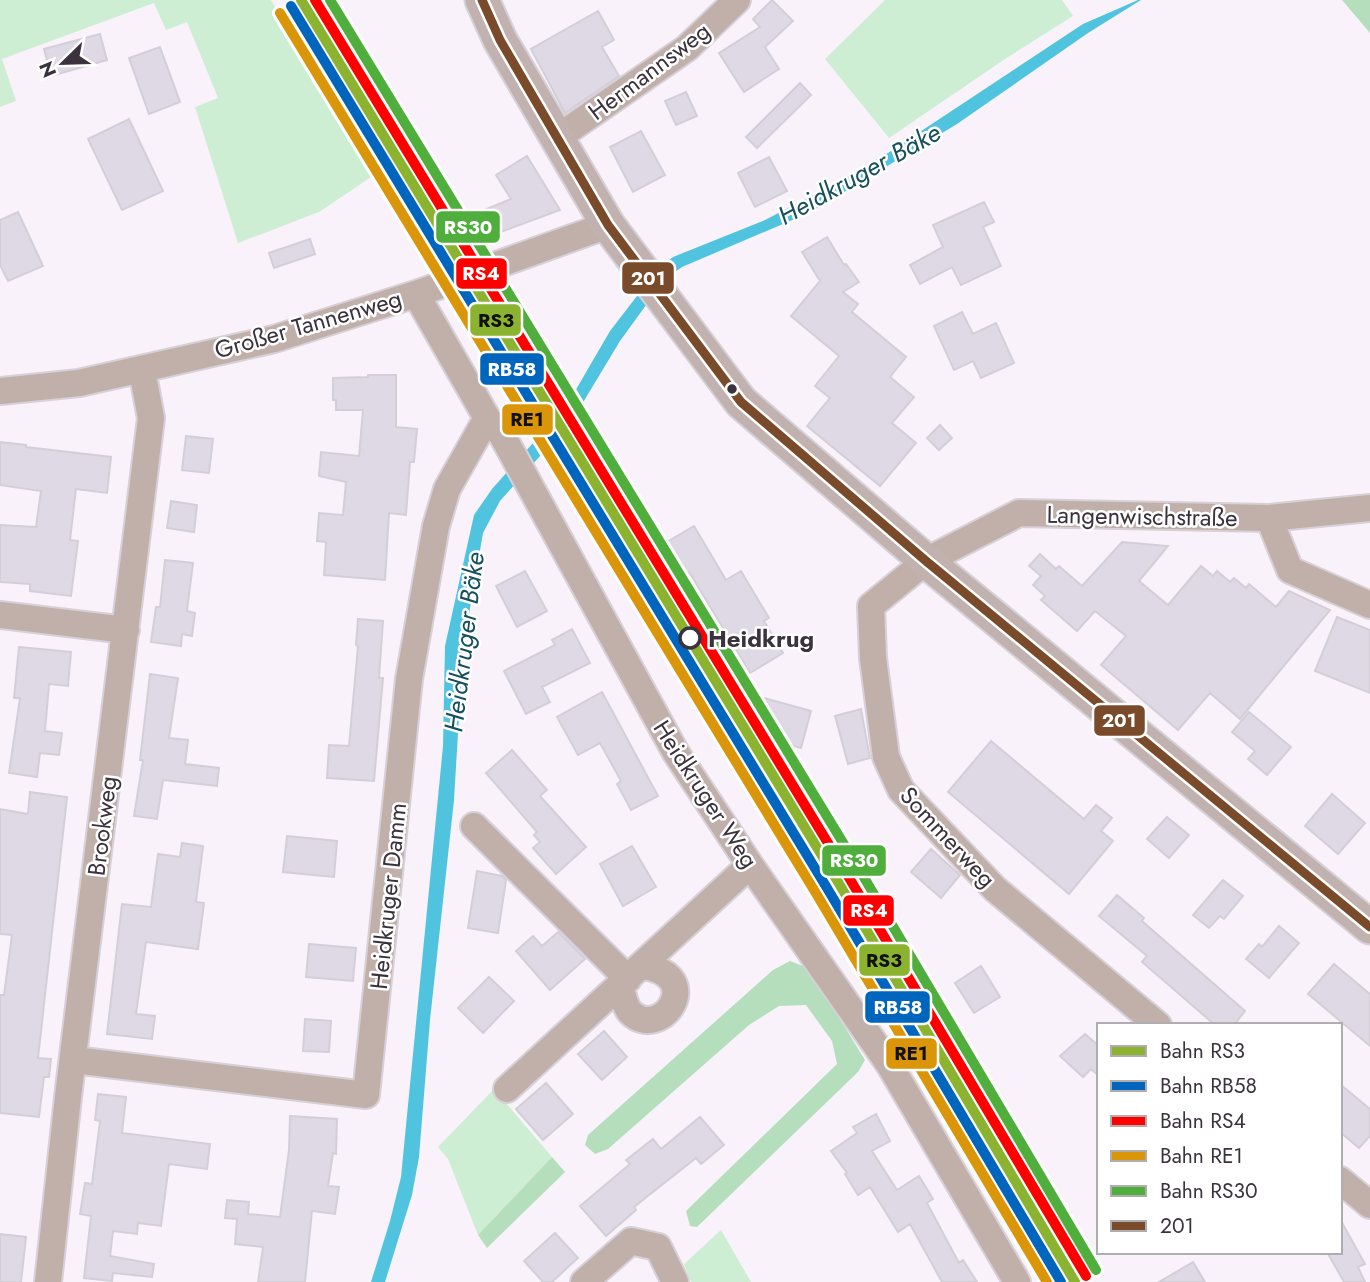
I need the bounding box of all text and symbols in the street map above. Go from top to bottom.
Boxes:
street label: Hermannsweg [581,13,717,129]
north arrow [28,28,98,98]
text: N [32,57,63,82]
water label: Heidkruger Bäke [771,114,947,234]
line badge: RS30 [435,210,501,244]
text: RS30 [444,214,492,241]
line badge: RS4 [455,257,508,290]
text: RS4 [462,260,500,287]
line badge: 201 [621,261,675,295]
text: 201 [631,265,665,292]
street label: Großer Tannenweg [210,281,406,367]
line badge: RS3 [469,303,522,337]
text: RS3 [478,307,514,334]
line badge: RB58 [479,352,545,386]
text: RB58 [487,356,537,383]
unlabelled marker [725,382,739,396]
line badge: RE1 [501,403,554,436]
text: RE1 [510,406,544,433]
street label: Langenwischstraße [1046,497,1238,535]
water label: Heidkruger Bäke [434,550,494,734]
place label: Heidkrug [708,621,814,656]
marker: Heidkrug [679,627,701,649]
line badge: 201 [1093,704,1146,737]
text: 201 [1102,707,1136,734]
street label: Heidkruger Weg [645,713,767,875]
street label: Brookweg [79,774,125,878]
street label: Sommerweg [892,779,1004,895]
street label: Heidkruger Damm [361,801,415,991]
line badge: RS30 [821,844,887,877]
text: RS30 [830,847,878,874]
line badge: RS4 [842,894,895,927]
text: RS4 [850,897,888,924]
line badge: RS3 [858,943,911,977]
text: RS3 [866,947,902,974]
line badge: RB58 [864,990,931,1024]
text: RB58 [873,994,923,1021]
legend [1097,1023,1342,1254]
text: Bahn RS3 [1160,1036,1245,1066]
line badge: RE1 [885,1037,938,1070]
text: RE1 [894,1040,928,1067]
text: Bahn RB58 [1160,1071,1257,1101]
text: Bahn RS4 [1160,1106,1246,1136]
text: Bahn RE1 [1160,1141,1243,1171]
text: Bahn RS30 [1160,1176,1258,1206]
text: 201 [1160,1211,1194,1241]

